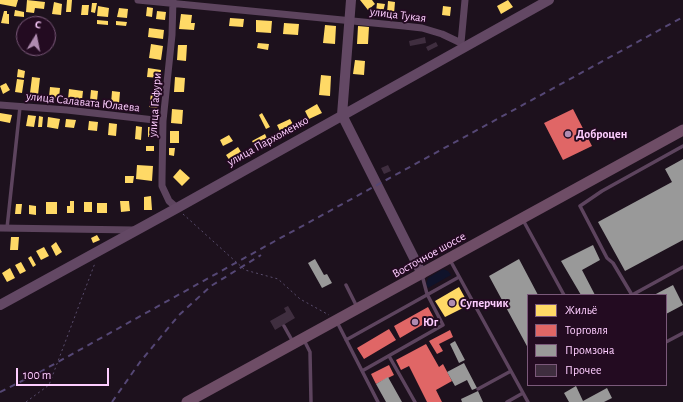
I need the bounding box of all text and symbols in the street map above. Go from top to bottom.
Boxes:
street label: улица Тукая [369,4,427,26]
north arrow [16,16,56,56]
text: С [34,19,42,31]
street label: улица Гафури [146,72,164,138]
street label: улица Салавата Юлаева [25,89,141,115]
street label: улица Пархоменко [225,113,311,169]
place label: Доброцен [576,127,627,141]
marker: Доброцен [563,129,573,139]
street label: Восточное шоссе [390,229,468,281]
legend [527,294,667,386]
place label: Суперчик [460,296,509,310]
marker: Суперчик [447,298,457,308]
text: Жильё [565,304,597,316]
place label: Юг [423,315,438,329]
marker: Юг [410,317,420,327]
text: Торговля [565,324,608,336]
text: Промзона [565,344,615,356]
scale bar [18,360,111,386]
text: Прочее [565,364,601,376]
text: 100 m [23,369,51,381]

